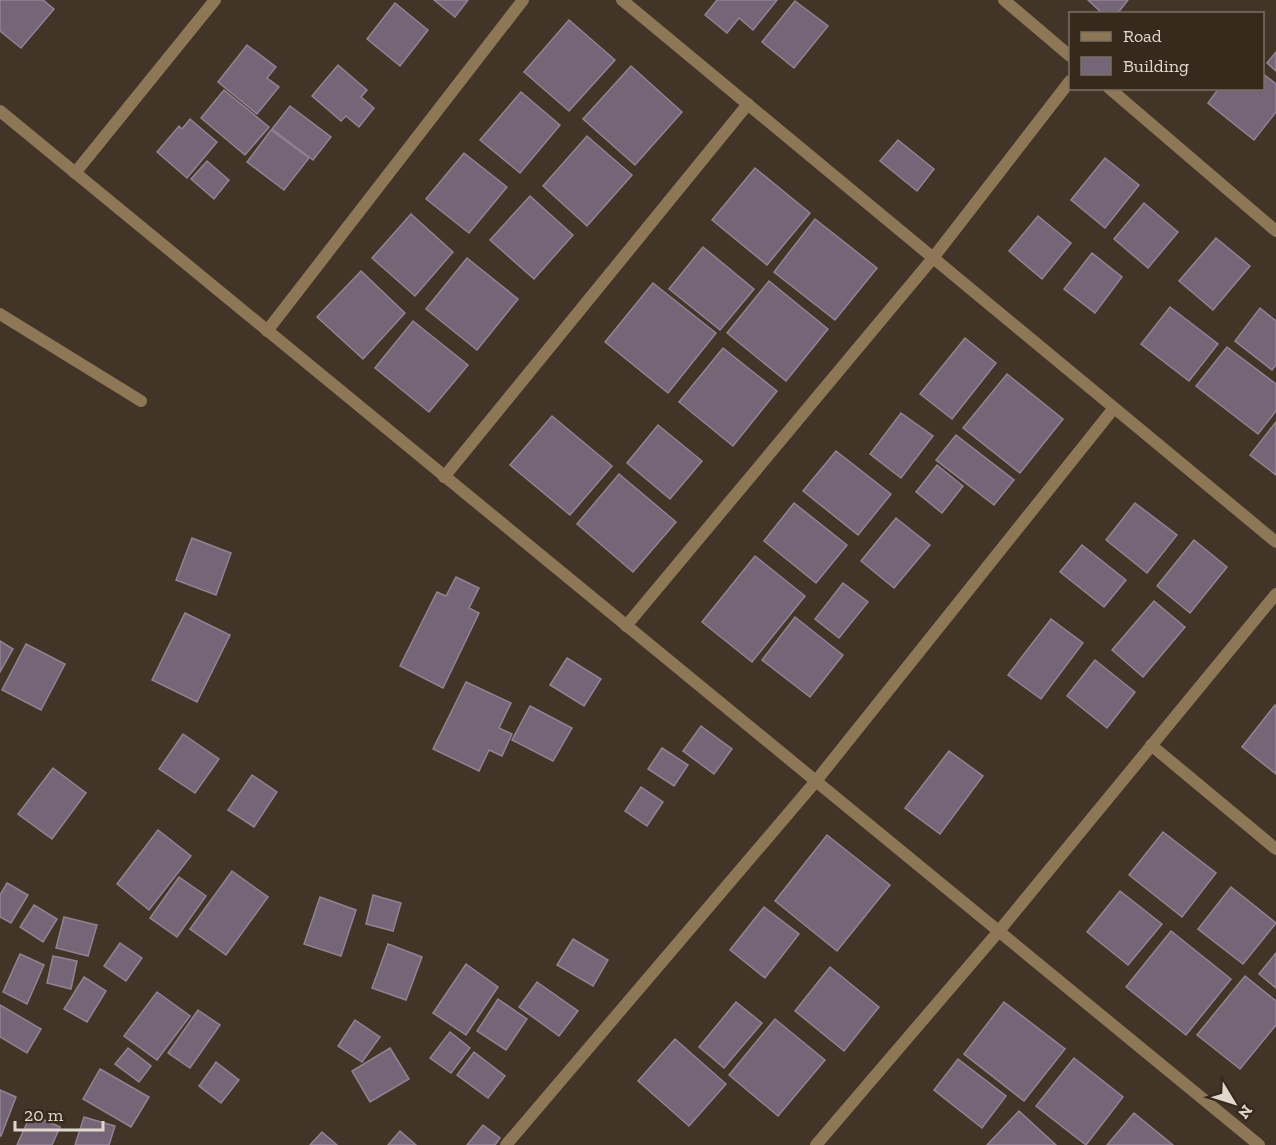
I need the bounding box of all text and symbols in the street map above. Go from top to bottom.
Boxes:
legend [1069,12,1264,90]
text: Road [1123,25,1162,47]
text: Building [1123,55,1189,77]
north arrow [1204,1073,1264,1133]
scale bar [15,1094,104,1132]
text: N [1234,1101,1257,1123]
text: 20 m [24,1104,64,1126]

